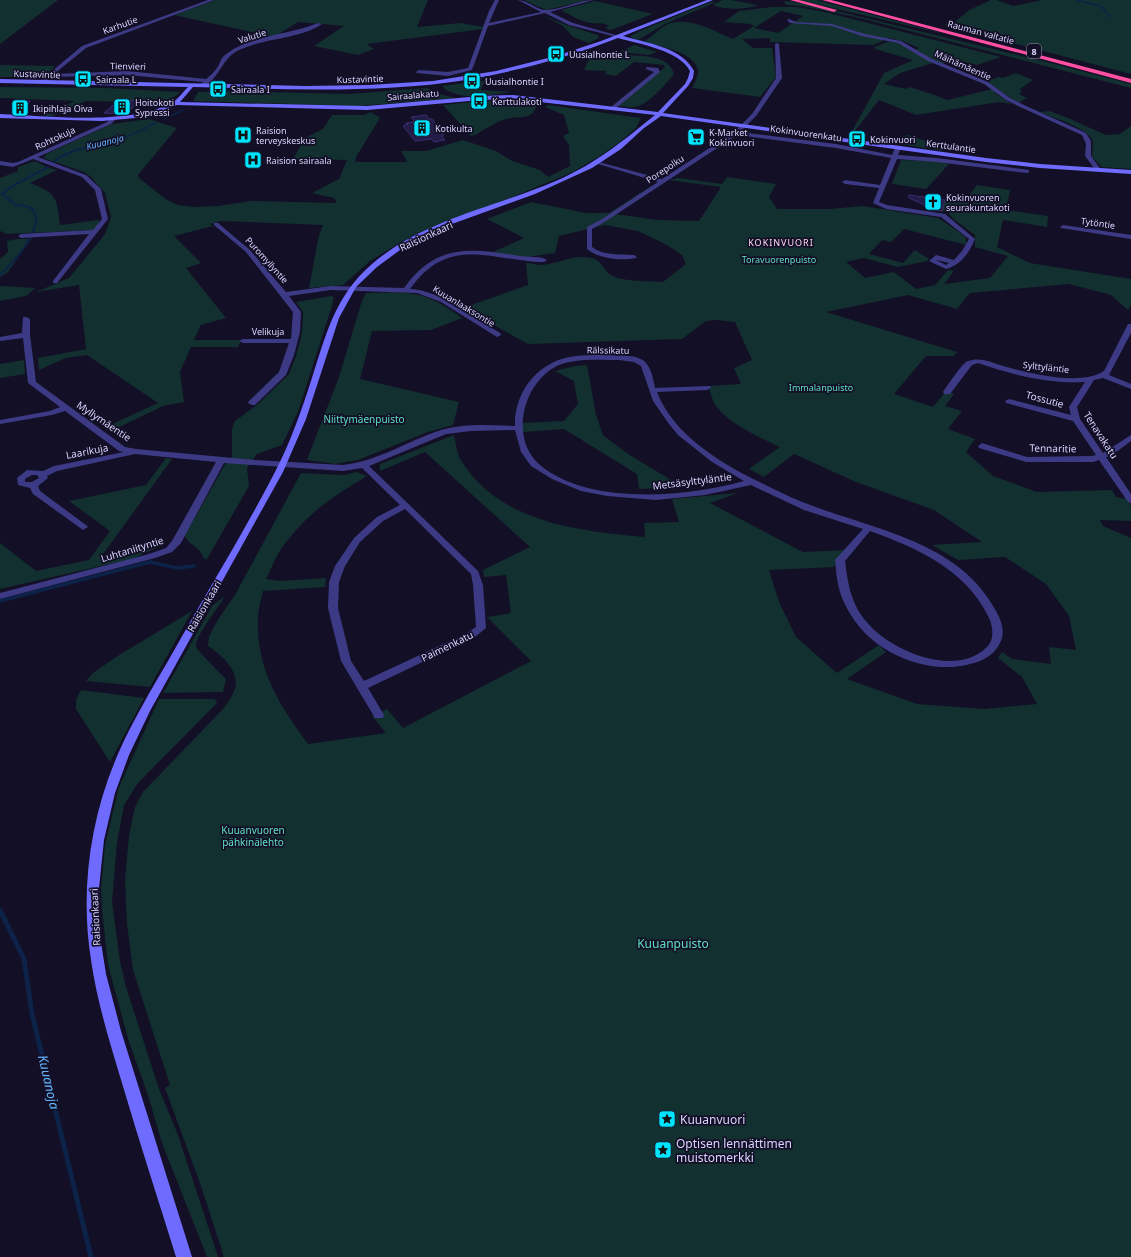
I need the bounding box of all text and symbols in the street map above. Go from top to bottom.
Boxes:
street label: Karhutie [101,13,139,37]
street label: Rauman valtatie [946,17,1016,47]
street label: Valutie [236,25,268,47]
bus stop icon: Uusialhontie L [546,44,566,64]
road number: 8 [1027,44,1041,58]
street label: Mäihämäentie [933,47,993,83]
place label: Uusialhontie L [569,48,630,61]
street label: Tienvieri [110,59,146,73]
street label: Kustavintie [13,67,61,81]
bus stop icon: Sairaala L [73,69,93,89]
bus stop icon: Uusialhontie I [462,71,482,91]
street label: Kustavintie [336,72,384,86]
place label: Sairaala L [96,73,137,86]
place label: Uusialhontie I [485,75,544,88]
bus stop icon: Sairaala I [208,79,228,99]
place label: Sairaala I [231,83,270,96]
street label: Sairaalakatu [387,86,439,104]
bus stop icon: Kerttulakoti [469,91,489,111]
place label: Kerttulakoti [492,95,542,108]
place label: Hoitokoti Sypressi [135,96,174,119]
building icon: Hoitokoti Sypressi [112,97,132,117]
building icon: Ikipihlaja Oiva [10,98,30,118]
place label: Ikipihlaja Oiva [33,102,93,115]
building icon: Kotikulta [412,118,432,138]
place label: Kotikulta [435,122,473,135]
street label: Kokinvuorenkatu [769,122,843,144]
street label: Rohtokuja [33,123,77,153]
place label: Raision terveyskeskus [256,124,315,147]
hospital icon: Raision terveyskeskus [233,125,253,145]
place label: K-Market Kokinvuori [709,126,754,149]
supermarket icon: K-Market Kokinvuori [686,127,706,147]
bus stop icon: Kokinvuori [847,129,867,149]
water label: Kuuanoja [85,131,125,153]
place label: Kokinvuori [870,133,915,146]
street label: Kerttulantie [925,136,977,156]
hospital icon: Raision sairaala [243,150,263,170]
street label: Porepolku [643,152,687,186]
place label: Raision sairaala [266,154,332,167]
place label: Kokinvuoren seurakuntakoti [946,191,1010,214]
church icon: Kokinvuoren seurakuntakoti [923,192,943,212]
street label: Tytöntie [1080,214,1116,232]
street label: Raisionkaari [397,218,455,254]
street label: Puromyllyntie [243,234,291,286]
district label: KOKINVUORI [748,236,814,249]
park label: Toravuorenpuisto [742,253,816,266]
street label: Kuuanlaaksontie [430,282,498,330]
street label: Velikuja [252,325,284,338]
street label: Rälssikatu [587,343,629,357]
street label: Sylttyläntie [1022,358,1070,376]
park label: Immalanpuisto [789,381,853,394]
street label: Tossutie [1025,387,1066,411]
street label: Myllymäentie [74,398,134,445]
street label: Tenavakatu [1080,409,1122,461]
park label: Niittymäenpuisto [323,412,405,426]
street label: Laarikuja [65,440,109,462]
street label: Tennaritie [1029,441,1077,455]
street label: Metsäsylttyläntie [652,469,733,493]
street label: Luhtaniityntie [99,533,165,565]
street label: Raisionkaari [184,578,224,634]
street label: Paimenkatu [419,627,475,665]
park label: Kuuanvuoren pähkinälehto [221,823,285,849]
street label: Raisionkaari [87,888,103,946]
park label: Kuuanpuisto [637,935,709,952]
water label: Kuuanoja [34,1053,64,1112]
place icon: Kuuanvuori [657,1109,677,1129]
place label: Kuuanvuori [680,1111,745,1128]
place label: Optisen lennättimen muistomerkki [676,1135,792,1166]
place icon: Optisen lennättimen muistomerkki [653,1140,673,1160]

